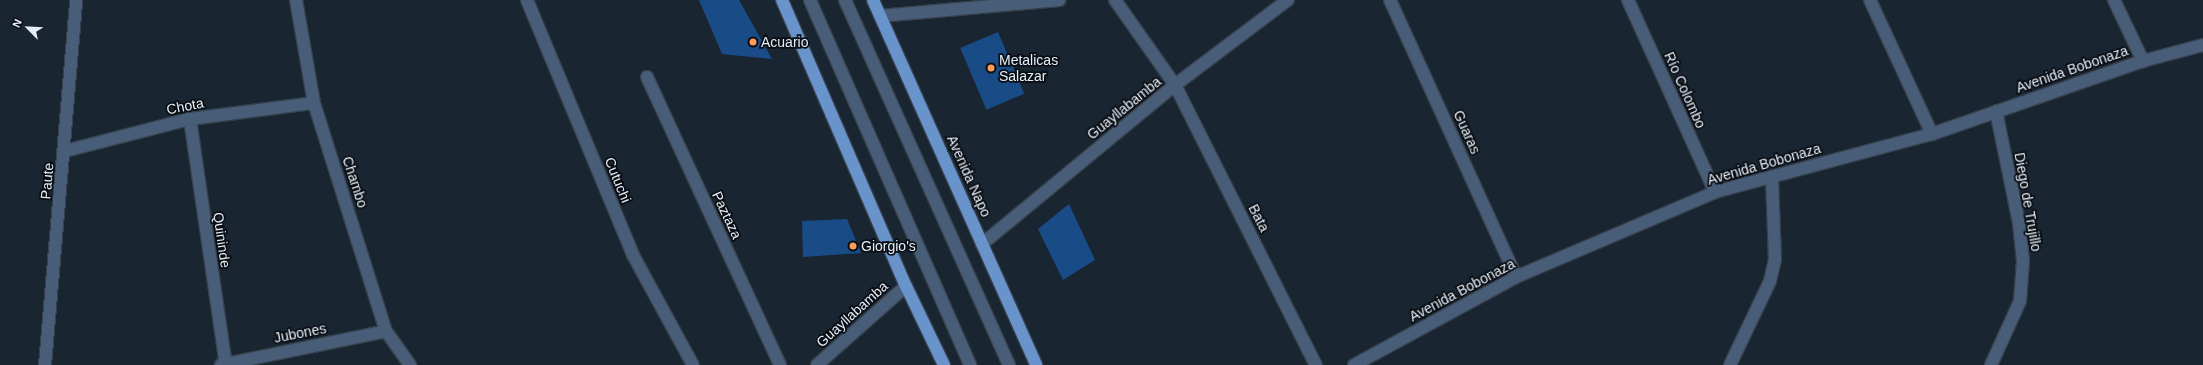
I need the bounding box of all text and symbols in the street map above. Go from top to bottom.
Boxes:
north arrow [8,8,48,48]
text: N [10,17,24,29]
place label: Acuario [761,34,808,50]
marker: Acuario [748,37,758,47]
street label: Avenida Bobonaza [2014,42,2130,96]
street label: Río Colombo [1661,49,1709,131]
place label: Metalicas Salazar [999,52,1058,84]
marker: Metalicas Salazar [986,63,996,73]
street label: Guayllabamba [1084,73,1164,143]
street label: Chota [165,94,205,118]
street label: Guaras [1450,108,1484,156]
street label: Avenida Napo [943,133,995,219]
street label: Avenida Bobonaza [1705,140,1823,188]
street label: Diego de Trujillo [2011,151,2045,253]
street label: Chambo [339,154,371,210]
street label: Cutuchi [601,155,635,205]
street label: Paute [37,162,57,200]
street label: Paztaza [709,189,745,241]
street label: Bata [1245,201,1273,235]
street label: Quininde [210,211,234,269]
place label: Giorgio's [861,238,916,254]
marker: Giorgio's [848,241,858,251]
street label: Avenida Bobonaza [1406,255,1518,325]
street label: Guayllabamba [813,278,891,350]
street label: Jubones [272,320,328,346]

